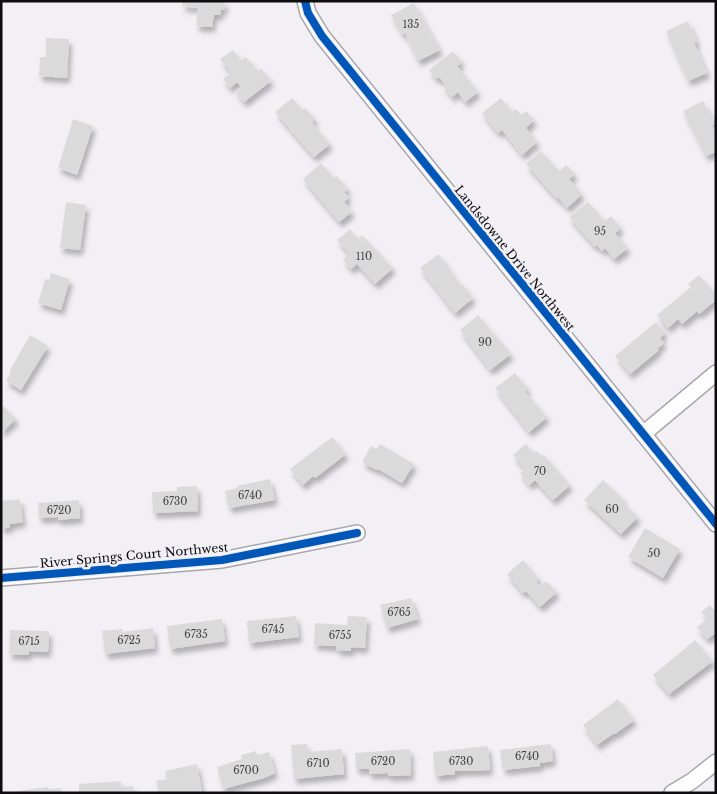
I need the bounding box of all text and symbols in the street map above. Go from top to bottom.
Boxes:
house number: 135 [403,18,419,31]
street label: Landsdowne Drive Northwest [452,182,579,334]
house number: 95 [594,225,606,238]
house number: 110 [356,250,372,263]
house number: 90 [478,336,492,349]
house number: 70 [534,465,546,478]
house number: 6740 [238,489,262,502]
house number: 6730 [163,495,187,508]
house number: 60 [605,503,619,516]
house number: 6720 [47,504,71,517]
street label: River Springs Court Northwest [39,539,229,571]
house number: 50 [648,547,660,560]
house number: 6765 [387,606,411,619]
house number: 6745 [262,623,285,636]
house number: 6735 [184,628,208,641]
house number: 6755 [329,629,352,642]
house number: 6725 [117,634,141,647]
house number: 6715 [18,635,40,648]
house number: 6740 [515,750,539,763]
house number: 6720 [371,755,395,768]
house number: 6730 [449,755,473,768]
house number: 6710 [306,757,330,770]
house number: 6700 [233,764,259,777]

